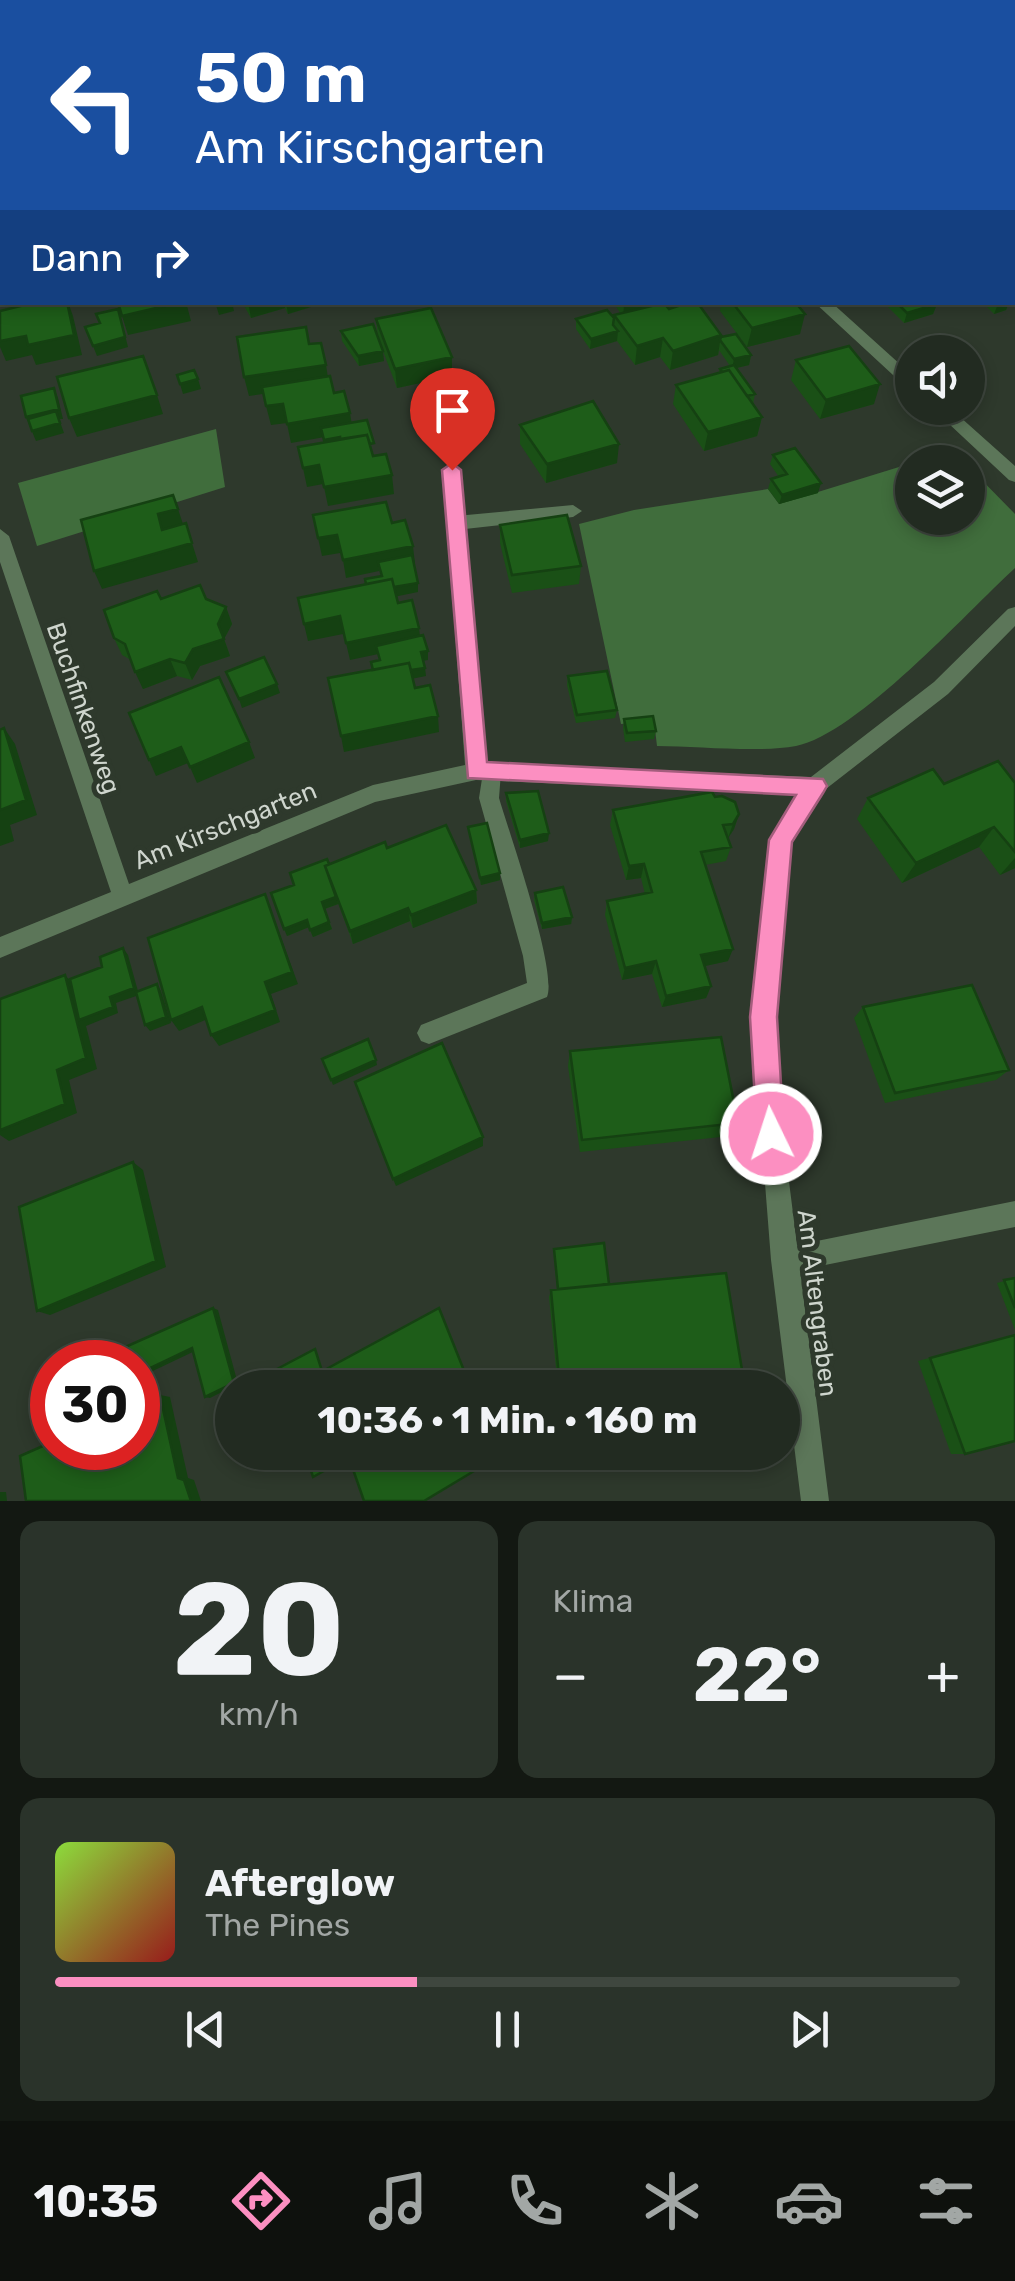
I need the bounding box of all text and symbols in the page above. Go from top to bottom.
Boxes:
text: 50 m [195,37,367,120]
icon: left [30,40,160,170]
text: Am Kirschgarten [195,121,545,174]
icon: right [143,230,198,285]
text: Dann [30,235,123,281]
map controls [895,335,985,535]
button: sound [895,335,985,425]
pin [410,368,495,471]
icon: arrive [425,383,480,438]
button: layers [895,445,985,535]
street label: Buchfinkenweg [41,619,126,798]
street label: Am Kirschgarten [130,776,321,875]
position arrow [719,1082,823,1186]
street label: Am Altengraben [792,1208,843,1398]
speed limit sign: 30 [30,1340,160,1470]
text: 10:36 · 1 Min. · 160 m [318,1397,697,1443]
text: 20 [172,1552,345,1707]
text: Klima [553,1582,633,1620]
text: 22° [693,1631,821,1720]
text: − [553,1643,588,1708]
text: + [926,1643,960,1708]
text: km/h [219,1695,299,1733]
text: Afterglow [205,1860,395,1906]
text: The Pines [205,1906,350,1944]
icon: previous [178,2002,233,2057]
icon: pause [480,2002,535,2057]
icon: next [782,2002,837,2057]
icon: directions [226,2166,296,2236]
icon: music [363,2166,433,2236]
icon: phone [500,2166,570,2236]
icon: climate [637,2166,707,2236]
icon: car [774,2166,844,2236]
icon: filters [911,2166,981,2236]
text: 10:35 [34,2175,158,2228]

